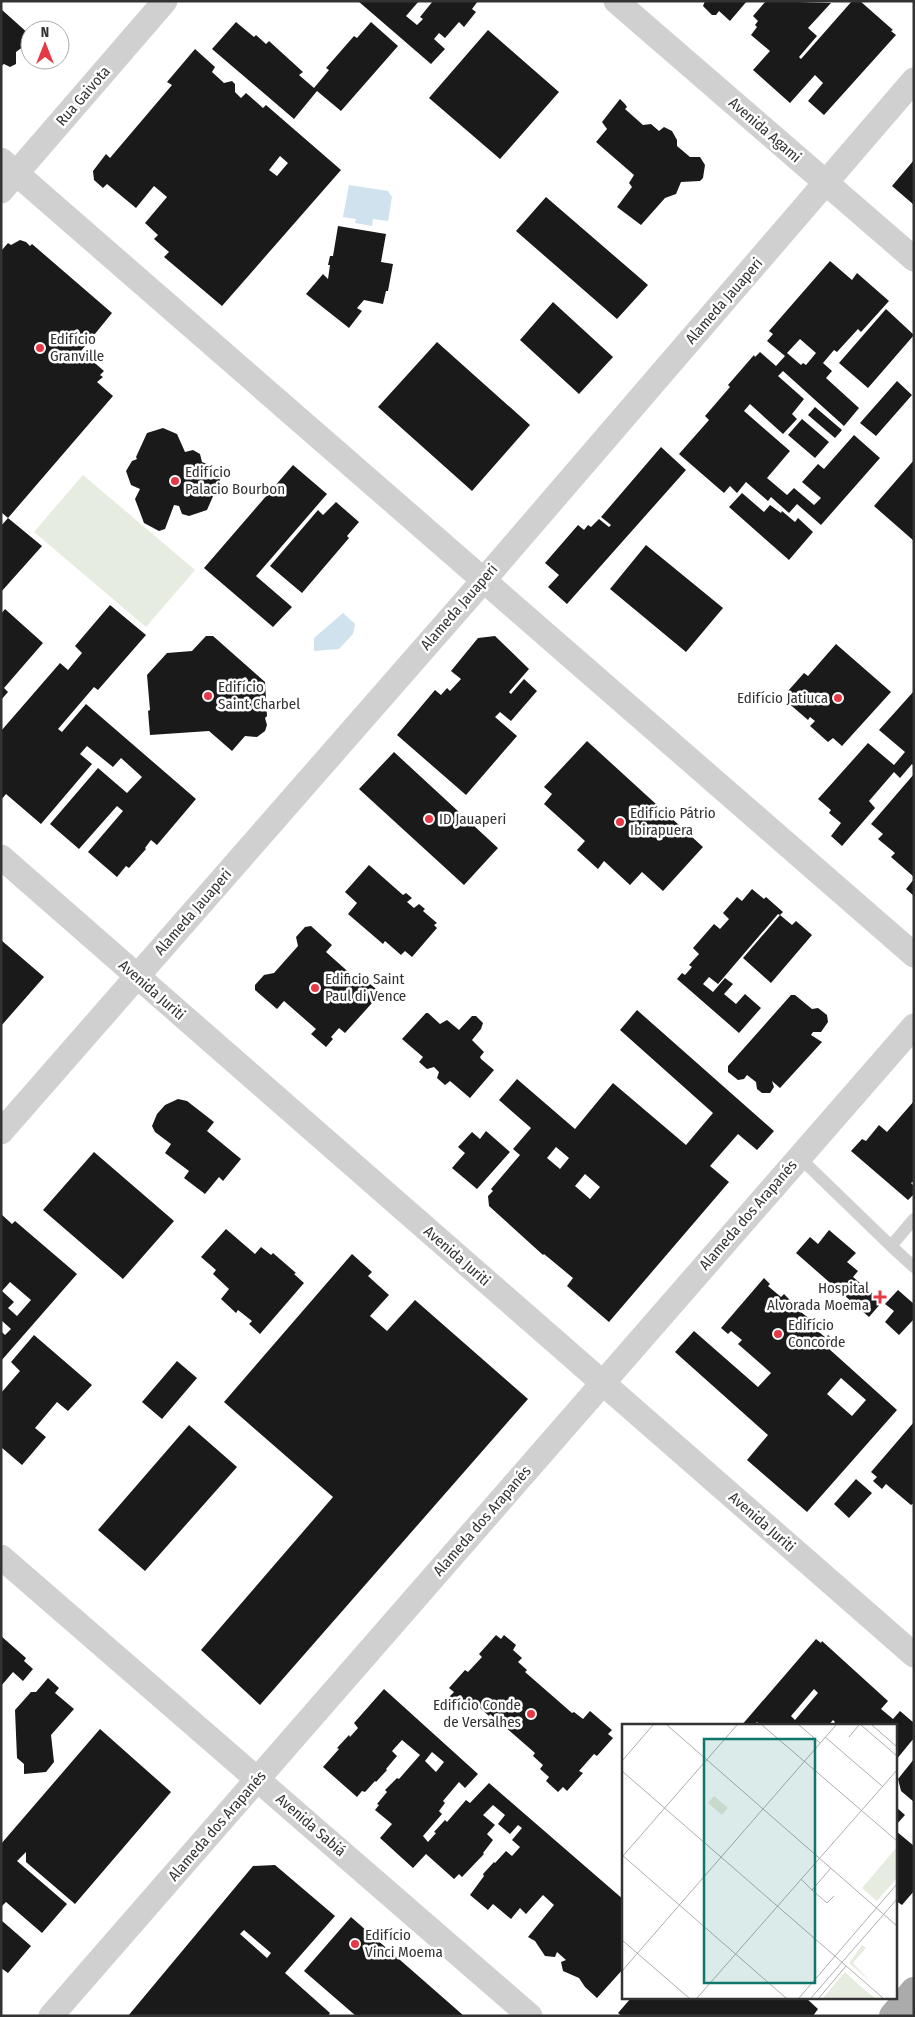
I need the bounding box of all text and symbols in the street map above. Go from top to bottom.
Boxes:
north arrow [20,20,70,70]
text: N [41,24,49,41]
street label: Rua Gaivota [52,62,114,130]
street label: Avenida Agami [725,94,805,166]
street label: Alameda Jauaperi [682,254,766,348]
place label: Edifício Granville [50,330,104,365]
marker: Edifício Granville [34,342,46,354]
place label: Edifício Palacio Bourbon [185,463,285,498]
marker: Edifício Palacio Bourbon [169,475,181,487]
street label: Alameda Jauaperi [417,560,501,654]
place label: Edifício Saint Charbel [218,678,300,713]
place label: Edifício Jatiuca [737,689,828,707]
marker: Edifício Saint Charbel [202,690,214,702]
marker: Edifício Jatiuca [832,692,844,704]
place label: Edifício Pátrio Ibirapuera [630,804,716,839]
place label: ID Jauaperi [439,810,506,828]
marker: ID Jauaperi [423,813,435,825]
marker: Edifício Pátrio Ibirapuera [614,816,626,828]
street label: Alameda Jauaperi [151,865,235,959]
street label: Avenida Juriti [115,956,189,1024]
place label: Edificio Saint Paul di Vence [325,970,406,1005]
marker: Edificio Saint Paul di Vence [309,982,321,994]
street label: Alameda dos Arapanés [695,1156,801,1274]
street label: Avenida Juriti [420,1222,494,1290]
place label: Hospital Alvorada Moema [767,1279,869,1314]
marker: Hospital Alvorada Moema [873,1290,887,1304]
place label: Edifício Concorde [788,1316,845,1351]
marker: Edifício Concorde [772,1328,784,1340]
street label: Alameda dos Arapanés [429,1462,535,1580]
street label: Avenida Juriti [725,1488,799,1556]
place label: Edifício Conde de Versalhes [433,1696,521,1731]
marker: Edifício Conde de Versalhes [525,1708,537,1720]
inset map [622,1724,898,2000]
street label: Alameda dos Arapanés [164,1767,270,1885]
street label: Avenida Sabiá [272,1790,350,1860]
place label: Edifício Vinci Moema [365,1926,443,1961]
marker: Edifício Vinci Moema [349,1938,361,1950]

